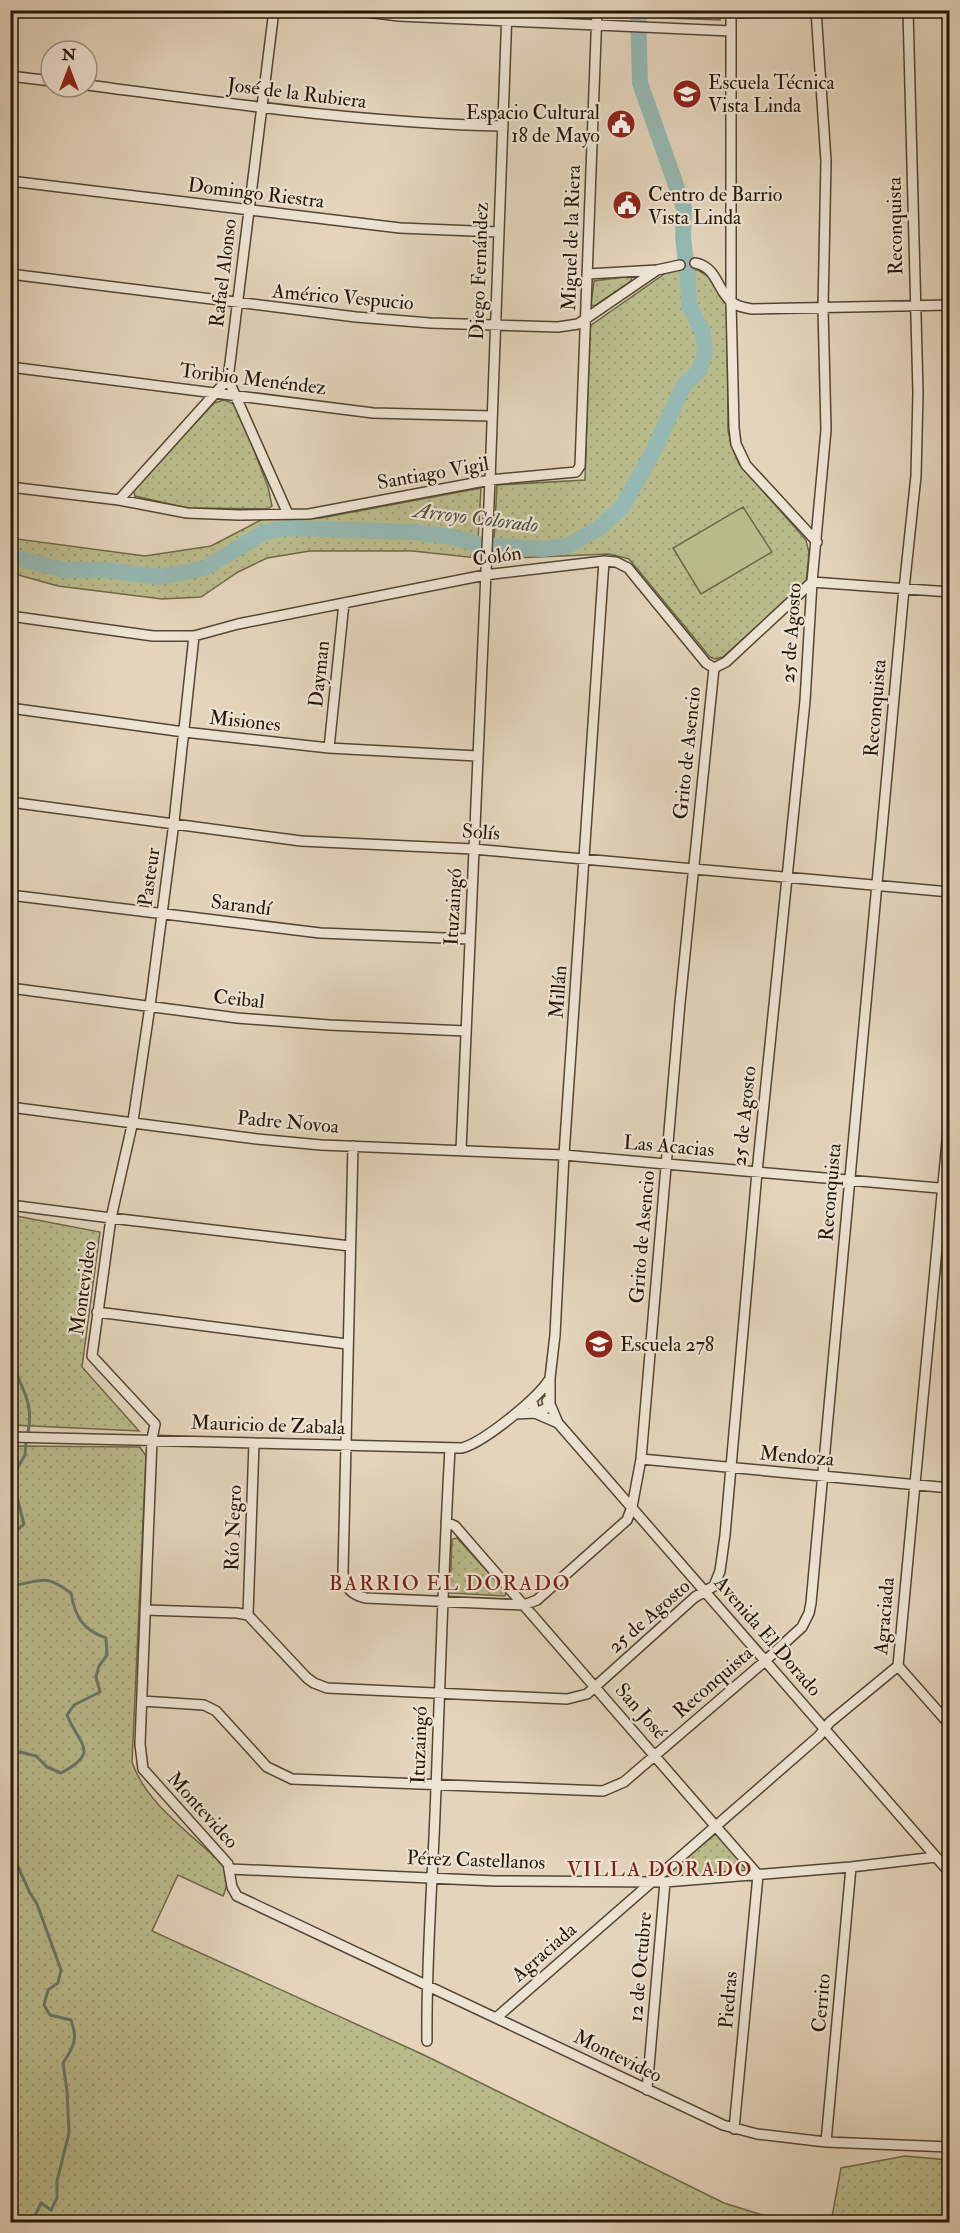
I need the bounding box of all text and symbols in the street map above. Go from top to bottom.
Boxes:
north arrow [39,39,99,99]
text: N [61,45,77,65]
place label: Escuela Técnica Vista Linda [708,70,836,118]
street label: José de la Rubiera [225,72,369,114]
school or university icon: Escuela Técnica Vista Linda [671,78,703,110]
place label: Espacio Cultural 18 de Mayo [466,100,600,148]
public building icon: Espacio Cultural 18 de Mayo [605,108,637,140]
street label: Miguel de la Riera [556,164,586,312]
street label: Domingo Riestra [186,172,327,214]
street label: Reconquista [882,176,908,275]
place label: Centro de Barrio Vista Linda [648,182,782,230]
public building icon: Centro de Barrio Vista Linda [611,189,643,221]
street label: Diego Fernández [464,201,494,340]
street label: Rafael Alonso [204,217,242,329]
street label: Américo Vespucio [270,278,415,317]
street label: Toribio Menéndez [178,358,328,400]
street label: Santiago Vigil [375,451,491,495]
water label: Arroyo Colorado [410,497,540,539]
street label: Colón [471,540,523,572]
street label: 25 de Agosto [775,582,807,684]
street label: Dayman [303,639,335,709]
street label: Reconquista [858,657,892,758]
street label: Grito de Asencio [668,685,706,821]
street label: Misiones [208,705,282,737]
street label: Solís [461,818,501,846]
street label: Pasteur [133,846,166,908]
street label: Ituzaingó [438,868,468,946]
street label: Sarandí [209,889,274,921]
street label: Millán [544,964,572,1020]
street label: Ceibal [212,984,266,1014]
street label: 25 de Agosto [726,1065,762,1167]
street label: Padre Novoa [236,1105,341,1139]
street label: Las Acacias [622,1130,716,1162]
street label: Reconquista [813,1141,847,1242]
street label: Grito de Asencio [624,1170,660,1304]
street label: Montevideo [64,1239,102,1337]
school or university icon: Escuela 278 [583,1328,615,1360]
place label: Escuela 278 [620,1332,714,1357]
street label: Mauricio de Zabala [190,1410,346,1440]
street label: Mendoza [759,1440,836,1472]
street label: Río Negro [219,1485,247,1571]
district label: BARRIO EL DORADO [329,1570,571,1597]
street label: Avenida El Dorado [708,1570,827,1701]
street label: 25 de Agosto [603,1574,695,1658]
street label: Agraciada [868,1575,900,1657]
street label: Reconquista [668,1640,759,1724]
street label: San José [610,1678,673,1745]
street label: Ituzaingó [405,1706,433,1784]
street label: Montevideo [162,1766,244,1854]
street label: Pérez Castellanos [406,1845,546,1875]
district label: VILLA DORADO [567,1856,753,1883]
street label: 12 de Octubre [623,1911,657,2023]
street label: Agraciada [506,1917,582,1988]
street label: Piedras [713,1970,743,2030]
street label: Cerrito [806,1972,836,2034]
street label: Montevideo [570,2024,666,2088]

